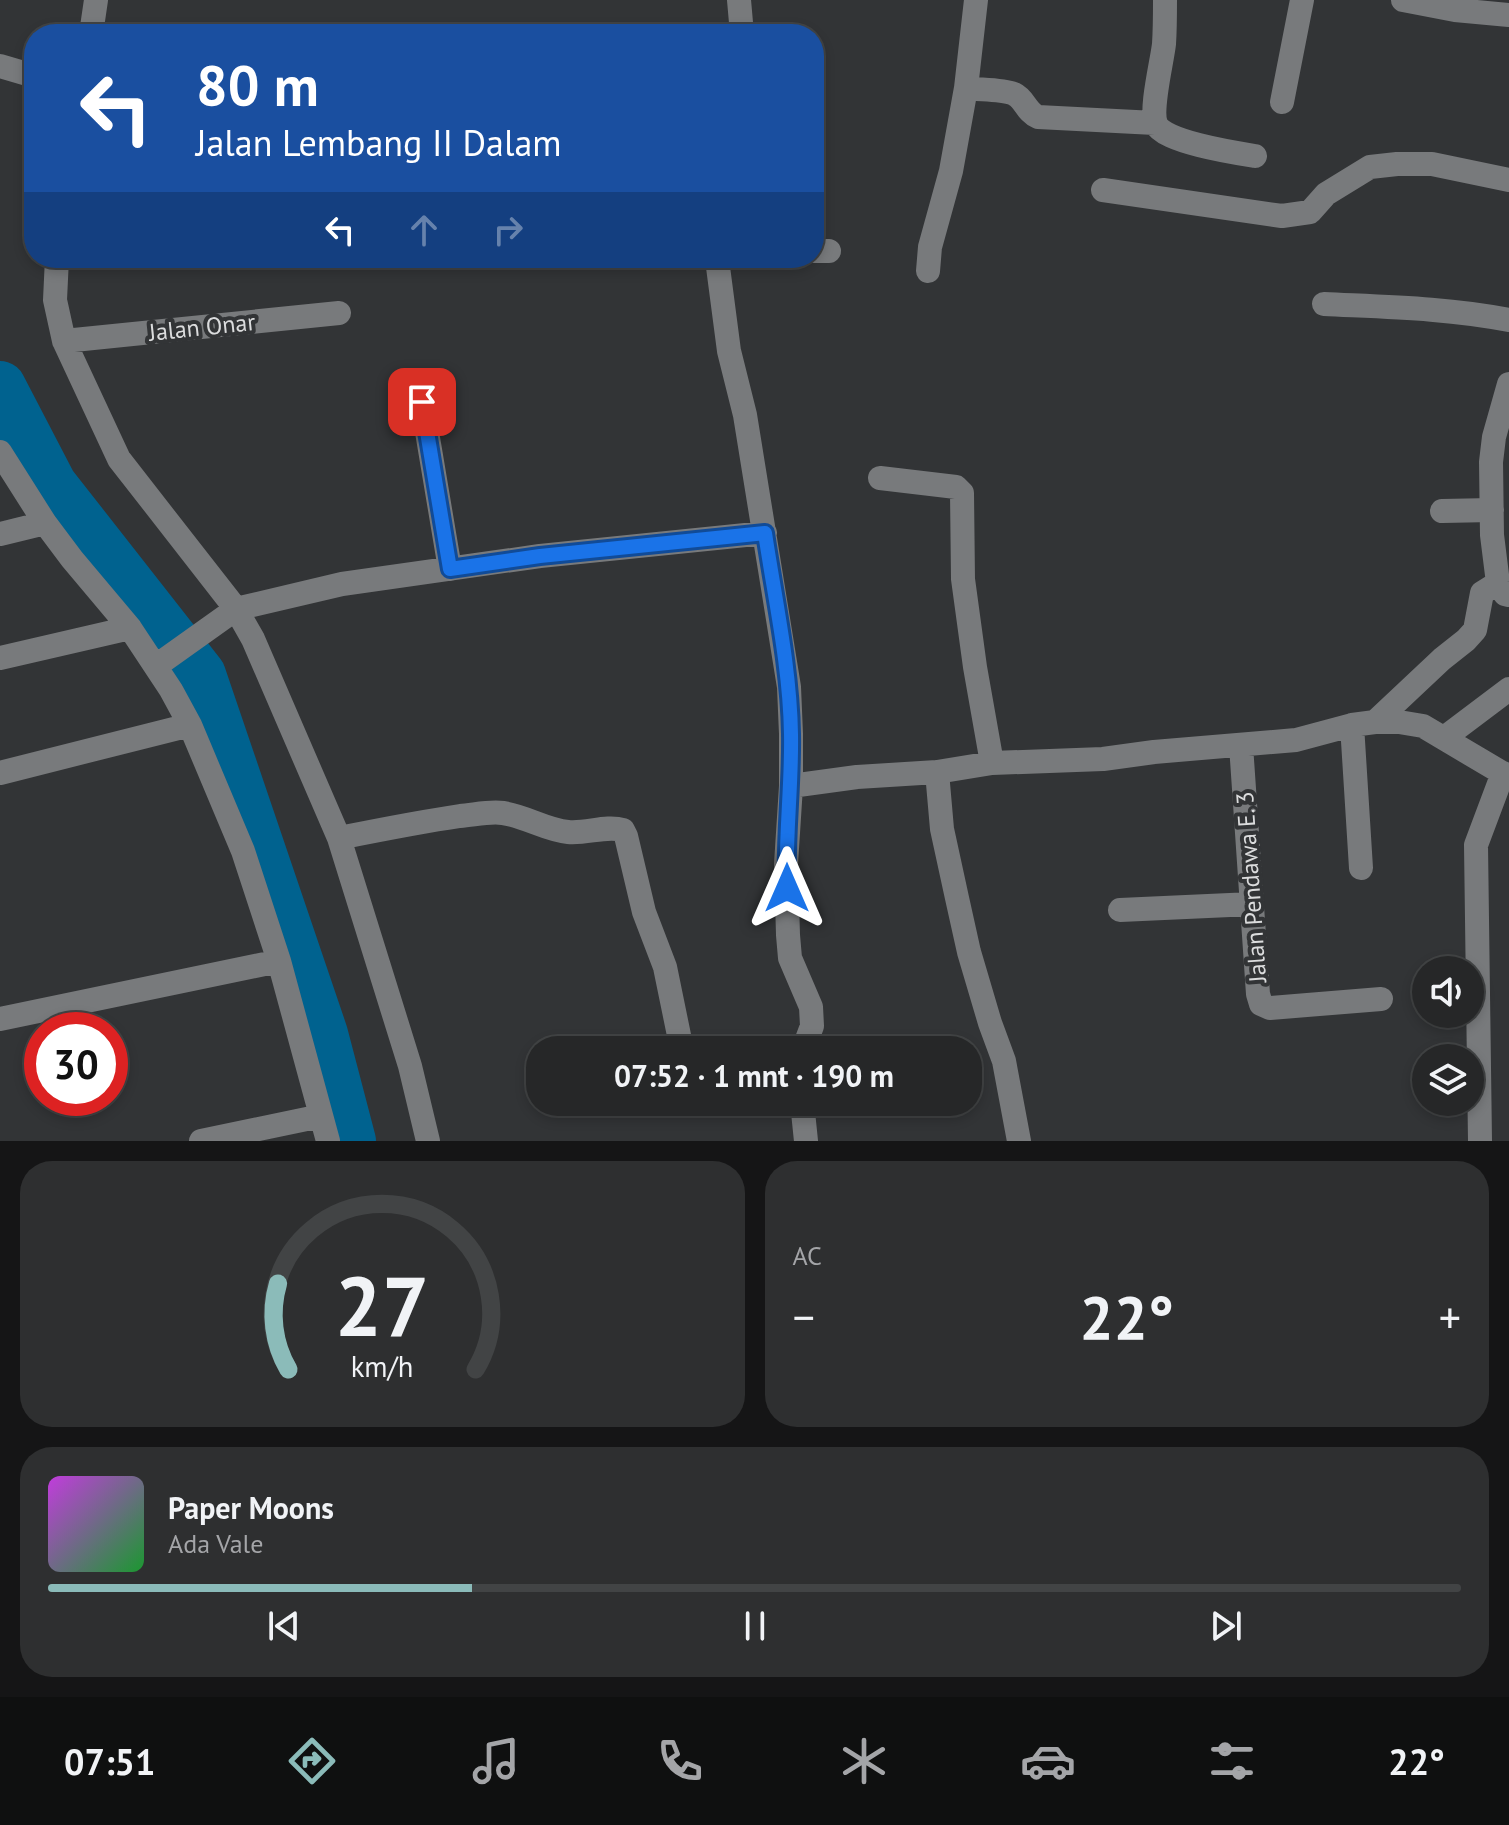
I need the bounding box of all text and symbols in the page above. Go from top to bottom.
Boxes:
text: 80 m [196,49,319,121]
icon: left [64,56,168,160]
text: Jalan Lembang II Dalam [196,119,562,166]
icon: left [318,208,362,252]
icon: ahead [402,208,446,252]
icon: right [486,208,530,252]
street label: Jalan Onar [146,306,257,348]
pin [388,368,456,436]
icon: arrive [400,380,444,424]
street label: Jalan Pendawa E. 3 [1229,790,1273,985]
position arrow [745,846,829,930]
map controls [1412,956,1484,1116]
button: sound [1412,956,1484,1028]
speed limit sign: 30 [24,1012,128,1116]
button: layers [1412,1044,1484,1116]
text: 07:52 · 1 mnt · 190 m [614,1056,894,1095]
text: AC [793,1239,822,1272]
text: 27 [335,1251,429,1359]
text: 22° [1080,1278,1174,1356]
text: − [793,1288,815,1345]
text: + [1439,1288,1461,1345]
text: km/h [351,1348,414,1385]
text: Paper Moons [168,1488,334,1527]
text: Ada Vale [168,1527,263,1560]
icon: previous [262,1604,306,1648]
icon: pause [733,1604,777,1648]
icon: next [1204,1604,1248,1648]
icon: directions [284,1733,340,1789]
icon: music [468,1733,524,1789]
icon: phone [652,1733,708,1789]
icon: climate [836,1733,892,1789]
icon: car [1020,1733,1076,1789]
icon: filters [1204,1733,1260,1789]
text: 07:51 [64,1738,155,1785]
text: 22° [1388,1738,1445,1785]

